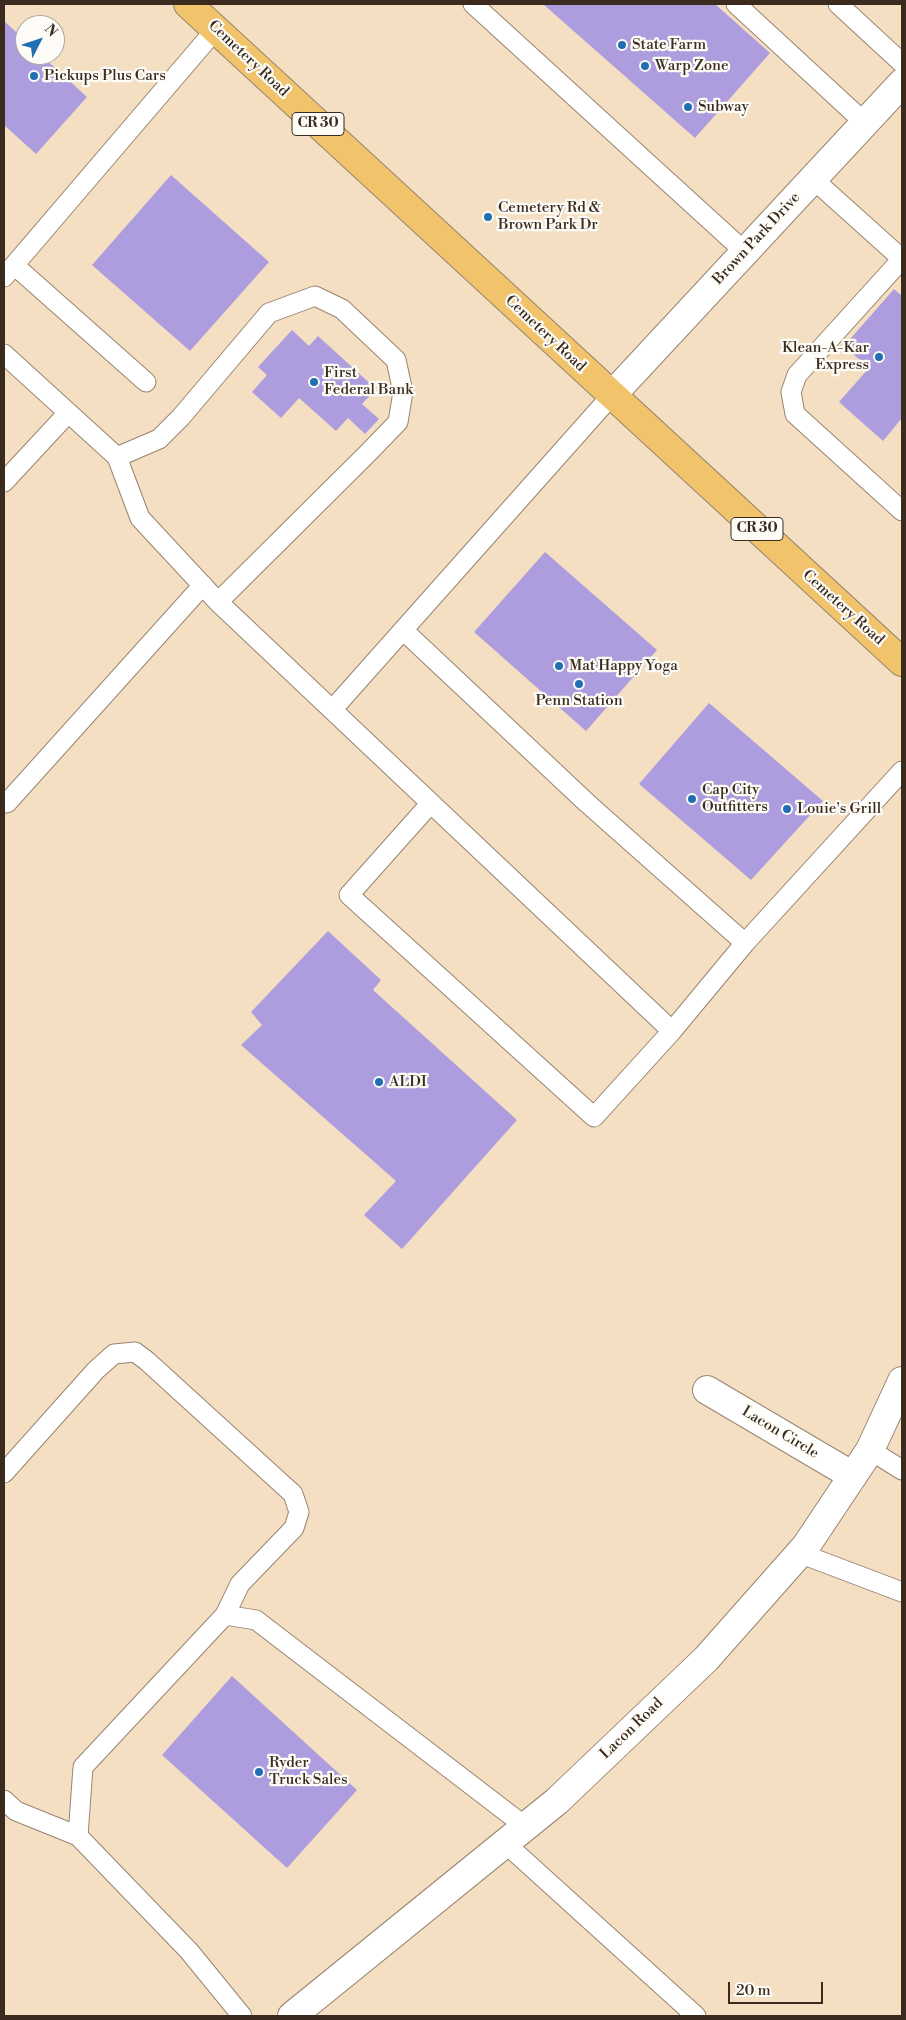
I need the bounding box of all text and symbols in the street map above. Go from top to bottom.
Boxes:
north arrow [15,15,65,65]
street label: Cemetery Road [204,17,292,101]
text: N [40,21,61,41]
place label: State Farm [632,36,706,54]
marker: State Farm [616,39,628,51]
place label: Warp Zone [655,57,729,75]
marker: Warp Zone [639,60,651,72]
place label: Pickups Plus Cars [44,67,166,85]
marker: Pickups Plus Cars [28,70,40,82]
place label: Subway [698,98,749,116]
marker: Subway [682,101,694,113]
road number: CR 30 [292,112,344,136]
street label: Brown Park Drive [710,189,804,289]
place label: Cemetery Rd & Brown Park Dr [498,199,601,234]
marker: Cemetery Rd & Brown Park Dr [482,211,494,223]
street label: Cemetery Road [501,292,589,376]
place label: Klean-A-Kar Express [782,339,869,374]
marker: Klean-A-Kar Express [873,351,885,363]
place label: First Federal Bank [324,364,413,399]
marker: First Federal Bank [308,376,320,388]
road number: CR 30 [731,518,783,540]
street label: Cemetery Road [799,567,887,649]
place label: Mat Happy Yoga [569,657,678,675]
marker: Mat Happy Yoga [553,660,565,672]
marker: Penn Station [573,678,585,690]
place label: Penn Station [535,692,623,710]
place label: Cap City Outfitters [702,781,768,816]
marker: Cap City Outfitters [686,793,698,805]
place label: Louie's Grill [797,800,881,818]
marker: Louie's Grill [781,803,793,815]
place label: ALDI [389,1073,427,1091]
marker: ALDI [373,1076,385,1088]
street label: Lacon Circle [738,1403,822,1463]
street label: Lacon Road [597,1695,667,1763]
place label: Ryder Truck Sales [269,1754,348,1789]
marker: Ryder Truck Sales [253,1766,265,1778]
scale bar [731,1972,826,2004]
text: 20 m [736,1981,771,2000]

